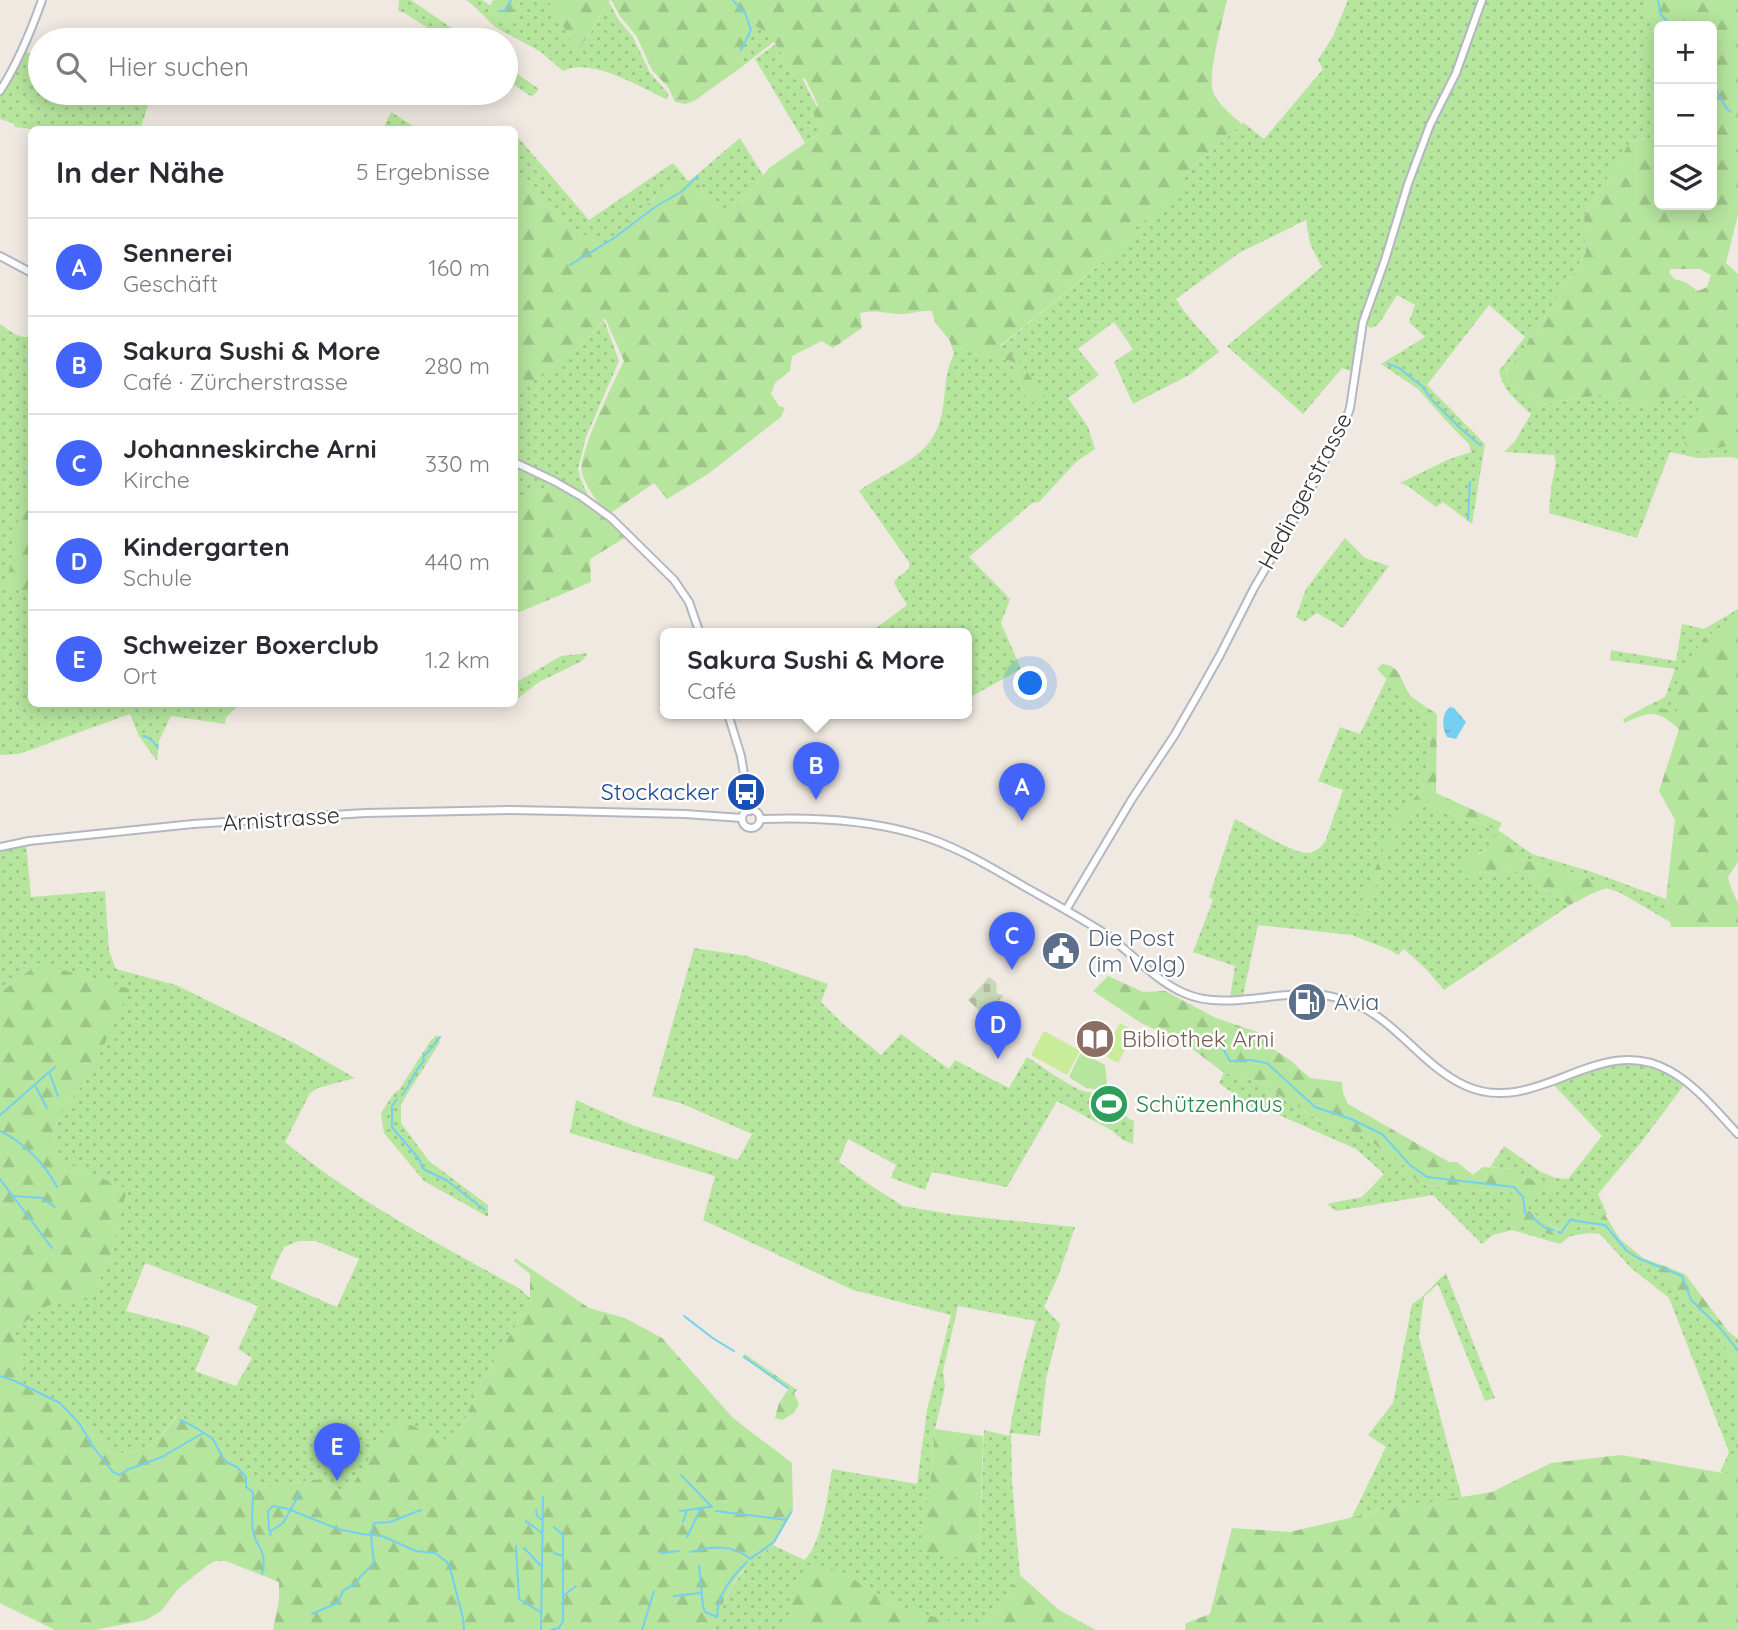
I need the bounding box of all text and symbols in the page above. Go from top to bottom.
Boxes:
map controls [1654,21,1717,210]
button: + [1654,21,1717,84]
search box [28,28,518,105]
icon: search [52,48,90,86]
text: Hier suchen [108,50,249,83]
button: − [1654,84,1717,147]
button: layers [1654,147,1717,210]
text: In der Nähe [56,153,225,191]
text: 5 Ergebnisse [356,157,490,186]
text: Sennerei [123,236,232,269]
text: A [72,253,86,282]
text: 160 m [428,253,490,282]
text: Geschäft [123,269,218,298]
text: Sakura Sushi & More [123,334,381,367]
text: B [71,351,87,380]
text: 280 m [424,351,490,380]
text: Café · Zürcherstrasse [123,367,348,396]
street label: Hedingerstrasse [1251,408,1358,574]
text: Johanneskirche Arni [123,432,377,465]
text: C [72,449,86,478]
text: 330 m [425,449,490,478]
text: Kirche [123,465,190,494]
text: Kindergarten [123,530,290,563]
text: D [71,547,87,576]
text: 440 m [425,547,490,576]
text: Schule [123,563,192,592]
text: Schweizer Boxerclub [123,628,379,661]
popup [660,628,972,719]
text: Sakura Sushi & More [687,643,945,676]
text: E [72,645,86,674]
text: 1.2 km [425,645,490,674]
text: Ort [123,661,157,690]
your location [1013,666,1047,700]
text: Café [687,676,737,705]
pin: B [793,742,839,800]
pin: A [999,763,1045,821]
bus stop icon: Stockacker [725,771,767,813]
place label: Stockacker [601,777,719,806]
street label: Arnistrasse [221,800,341,837]
pin: C [989,912,1035,970]
place label: Die Post (im Volg) [1088,923,1185,978]
public building icon: Die Post (im Volg) [1040,930,1082,972]
fuel station icon: Avia [1286,981,1328,1023]
place label: Avia [1334,987,1379,1016]
pin: D [975,1001,1021,1059]
library icon: Bibliothek Arni [1074,1018,1116,1060]
place label: Bibliothek Arni [1122,1024,1274,1053]
sports icon: Schützenhaus [1088,1083,1130,1125]
place label: Schützenhaus [1136,1089,1283,1118]
pin: E [314,1423,360,1481]

